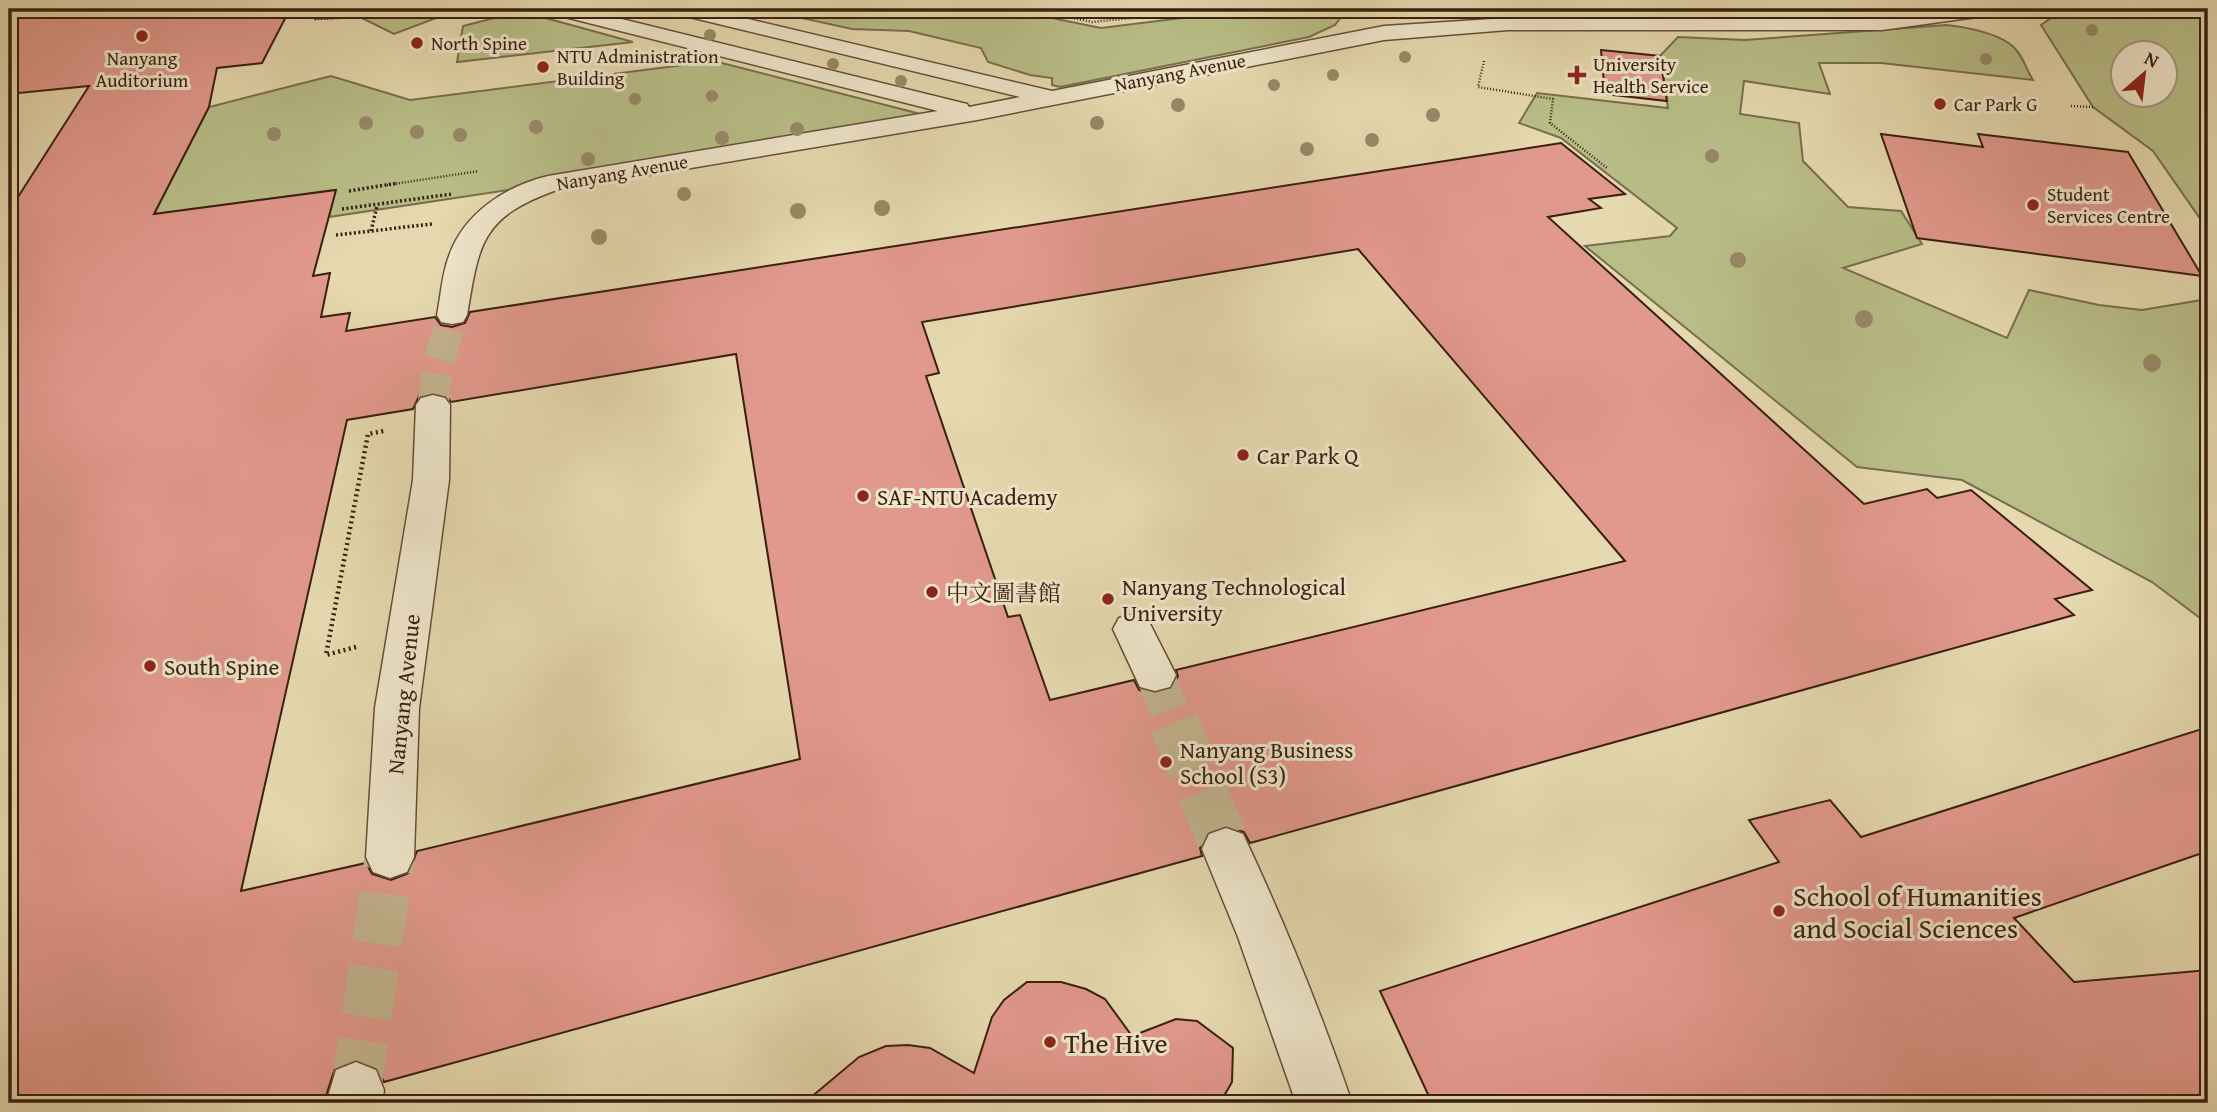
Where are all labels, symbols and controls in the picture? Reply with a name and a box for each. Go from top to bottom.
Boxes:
marker: Nanyang Auditorium [134,28,150,44]
place label: North Spine [431,29,527,57]
marker: North Spine [409,35,425,51]
north arrow [2108,38,2178,108]
place label: NTU Administration Building [557,42,719,92]
place label: Nanyang Auditorium [96,44,189,94]
text: N [2140,44,2164,74]
street label: Nanyang Avenue [1112,46,1248,98]
place label: University Health Service [1593,50,1709,100]
marker: NTU Administration Building [535,59,551,75]
marker: University Health Service [1567,65,1587,85]
place label: Car Park G [1954,90,2037,118]
marker: Car Park G [1932,96,1948,112]
street label: Nanyang Avenue [554,147,690,197]
place label: Student Services Centre [2047,180,2170,230]
marker: Student Services Centre [2025,197,2041,213]
place label: Car Park Q [1257,439,1359,472]
marker: Car Park Q [1235,447,1251,463]
place label: SAF-NTU Academy [877,480,1058,513]
marker: SAF-NTU Academy [855,488,871,504]
place label: Nanyang Technological University [1122,570,1346,629]
place label: 中文圖書館 [946,576,1061,609]
marker: 中文圖書館 [924,584,940,600]
marker: Nanyang Technological University [1100,591,1116,607]
street label: Nanyang Avenue [378,612,428,776]
place label: South Spine [164,650,279,683]
marker: South Spine [142,658,158,674]
place label: Nanyang Business School (S3) [1180,733,1353,792]
marker: Nanyang Business School (S3) [1158,754,1174,770]
place label: School of Humanities and Social Sciences [1793,875,2042,948]
marker: School of Humanities and Social Sciences [1771,903,1787,919]
place label: The Hive [1064,1022,1168,1063]
marker: The Hive [1042,1034,1058,1050]

